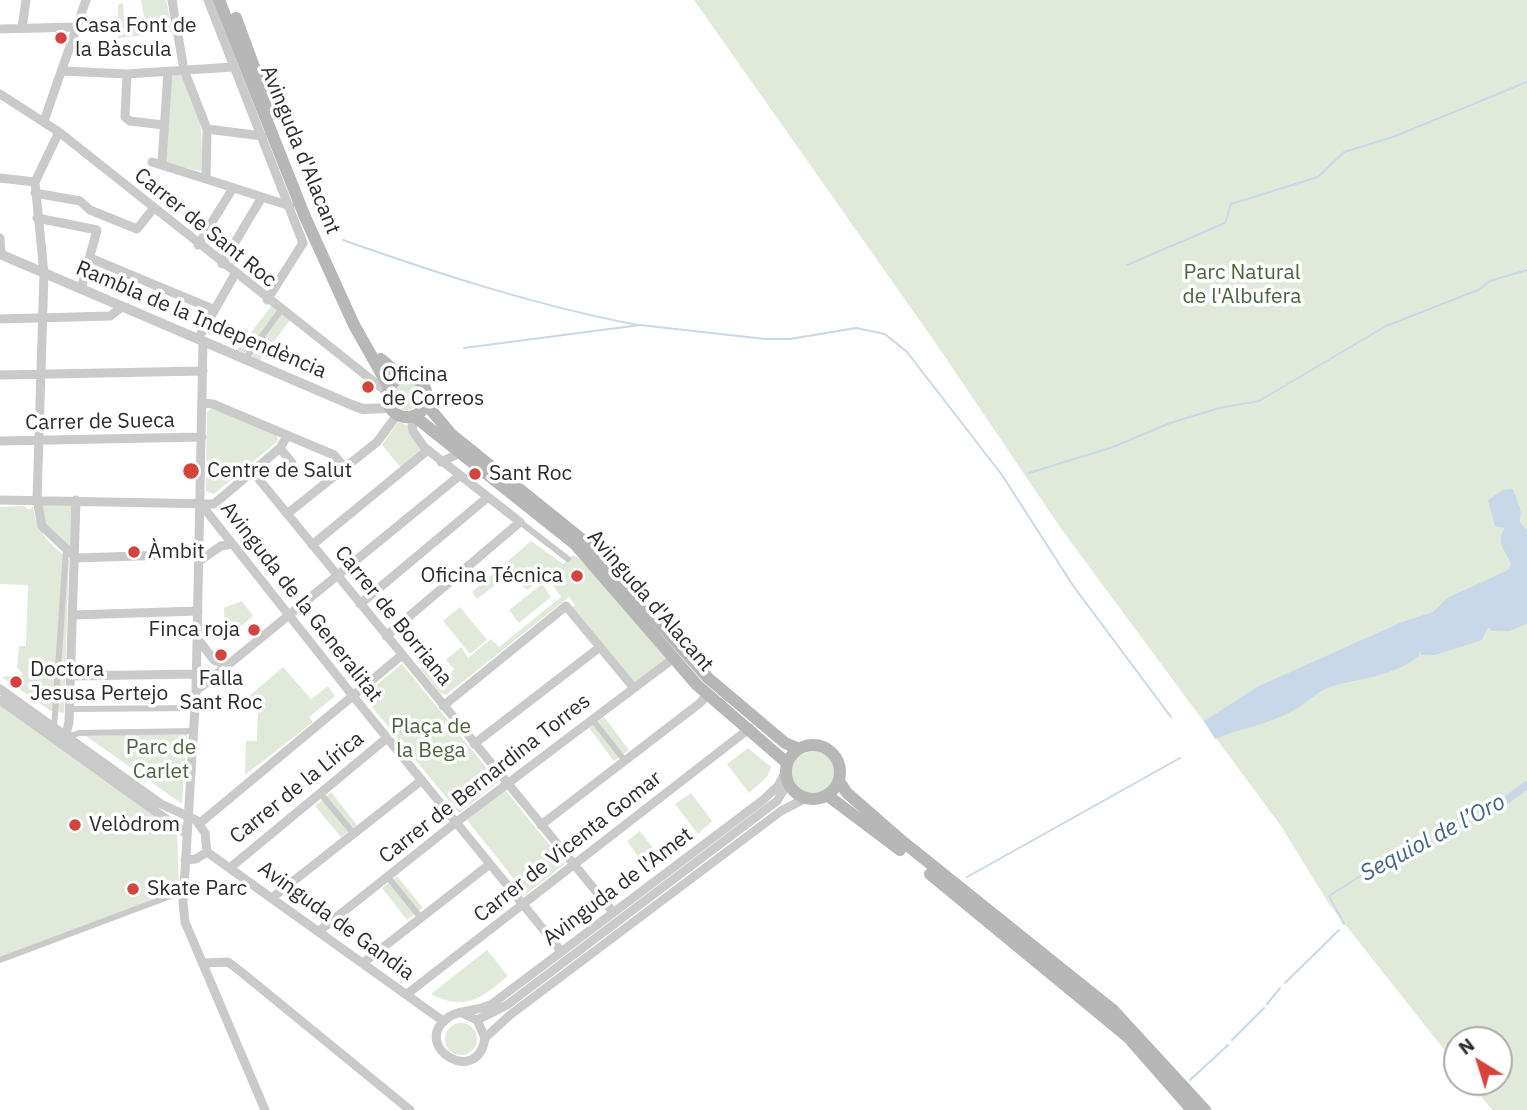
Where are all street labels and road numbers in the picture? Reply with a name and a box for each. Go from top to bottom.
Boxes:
street label: Avinguda d'Alacant [255,62,345,238]
street label: Carrer de Sant Roc [129,163,281,293]
street label: Rambla de la Independència [72,256,330,384]
street label: Carrer de Sueca [25,408,175,436]
street label: Avinguda de la Generalitat [215,497,387,707]
street label: Avinguda d'Alacant [582,525,718,677]
street label: Carrer de Borriana [329,541,457,691]
street label: Carrer de Bernardina Torres [374,689,596,869]
street label: Carrer de la Lírica [225,726,369,850]
street label: Carrer de Vicenta Gomar [469,766,667,928]
street label: Avinguda de l'Amet [538,822,698,952]
street label: Avinguda de Gandia [253,856,419,986]

